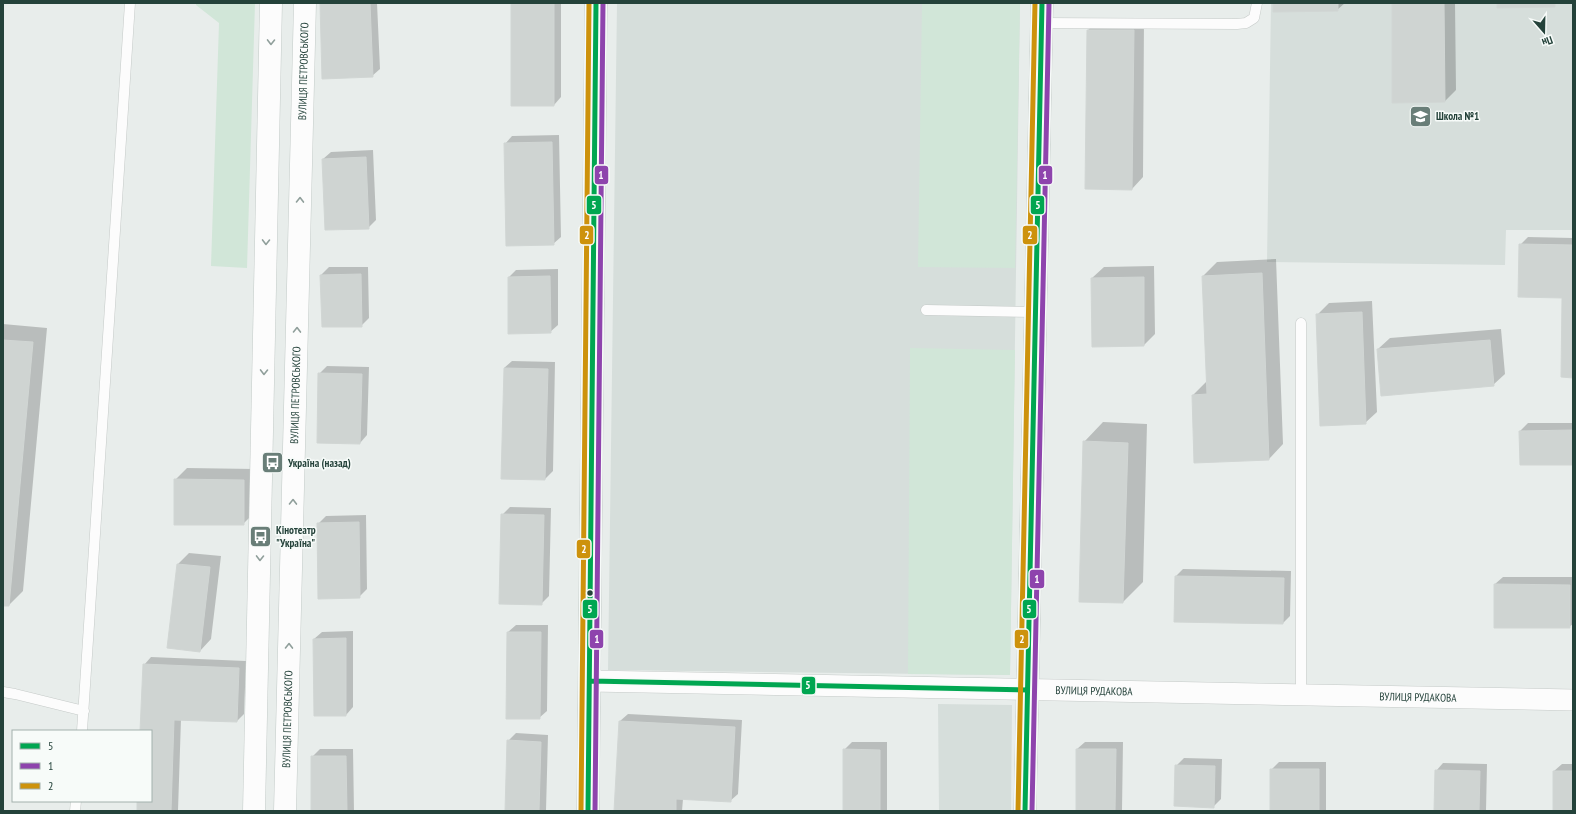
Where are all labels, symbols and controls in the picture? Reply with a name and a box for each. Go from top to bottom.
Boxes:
north arrow [1524,12,1564,52]
street label: ВУЛИЦЯ ПЕТРОВСЬКОГО [295,22,312,120]
text: Пн [1540,33,1555,50]
one-way arrow [266,39,275,45]
school or university icon: Школа №1 [1408,103,1434,129]
place label: Школа №1 [1436,109,1479,123]
line badge: 1 [594,165,609,185]
line badge: 1 [1038,165,1053,185]
text: 1 [598,168,604,182]
text: 1 [1042,168,1048,182]
line badge: 5 [586,195,602,215]
line badge: 5 [1030,195,1045,215]
one-way arrow [296,197,304,203]
text: 5 [591,198,597,212]
text: 5 [1035,198,1041,212]
line badge: 2 [579,225,594,245]
line badge: 2 [1022,225,1038,245]
text: 2 [584,228,590,242]
text: 2 [1027,228,1033,242]
one-way arrow [262,239,270,245]
one-way arrow [293,327,301,333]
street label: ВУЛИЦЯ ПЕТРОВСЬКОГО [287,346,303,444]
one-way arrow [259,369,268,375]
bus stop icon: Україна (назад) [260,450,286,476]
place label: Україна (назад) [287,456,351,470]
one-way arrow [288,499,297,505]
bus stop icon: Кінотеатр "Україна" [247,523,273,549]
place label: Кінотеатр "Україна" [276,523,316,550]
line badge: 2 [576,539,591,559]
text: 2 [581,542,587,556]
one-way arrow [255,555,264,561]
line badge: 1 [1029,569,1045,589]
text: 1 [1034,572,1040,586]
unlabelled marker [585,588,595,598]
line badge: 5 [582,599,598,619]
line badge: 5 [1022,599,1037,619]
text: 5 [587,602,593,616]
text: 5 [1026,602,1032,616]
line badge: 1 [589,629,604,649]
line badge: 2 [1014,629,1029,649]
text: 1 [594,632,600,646]
text: 2 [1019,632,1025,646]
one-way arrow [285,643,293,649]
street label: ВУЛИЦЯ ПЕТРОВСЬКОГО [279,670,295,768]
line badge: 5 [801,676,816,695]
text: 5 [805,678,811,692]
street label: ВУЛИЦЯ РУДАКОВА [1055,683,1133,699]
street label: ВУЛИЦЯ РУДАКОВА [1379,689,1457,705]
legend [12,730,152,802]
text: 5 [48,738,53,753]
text: 1 [48,758,53,773]
text: 2 [48,778,53,793]

